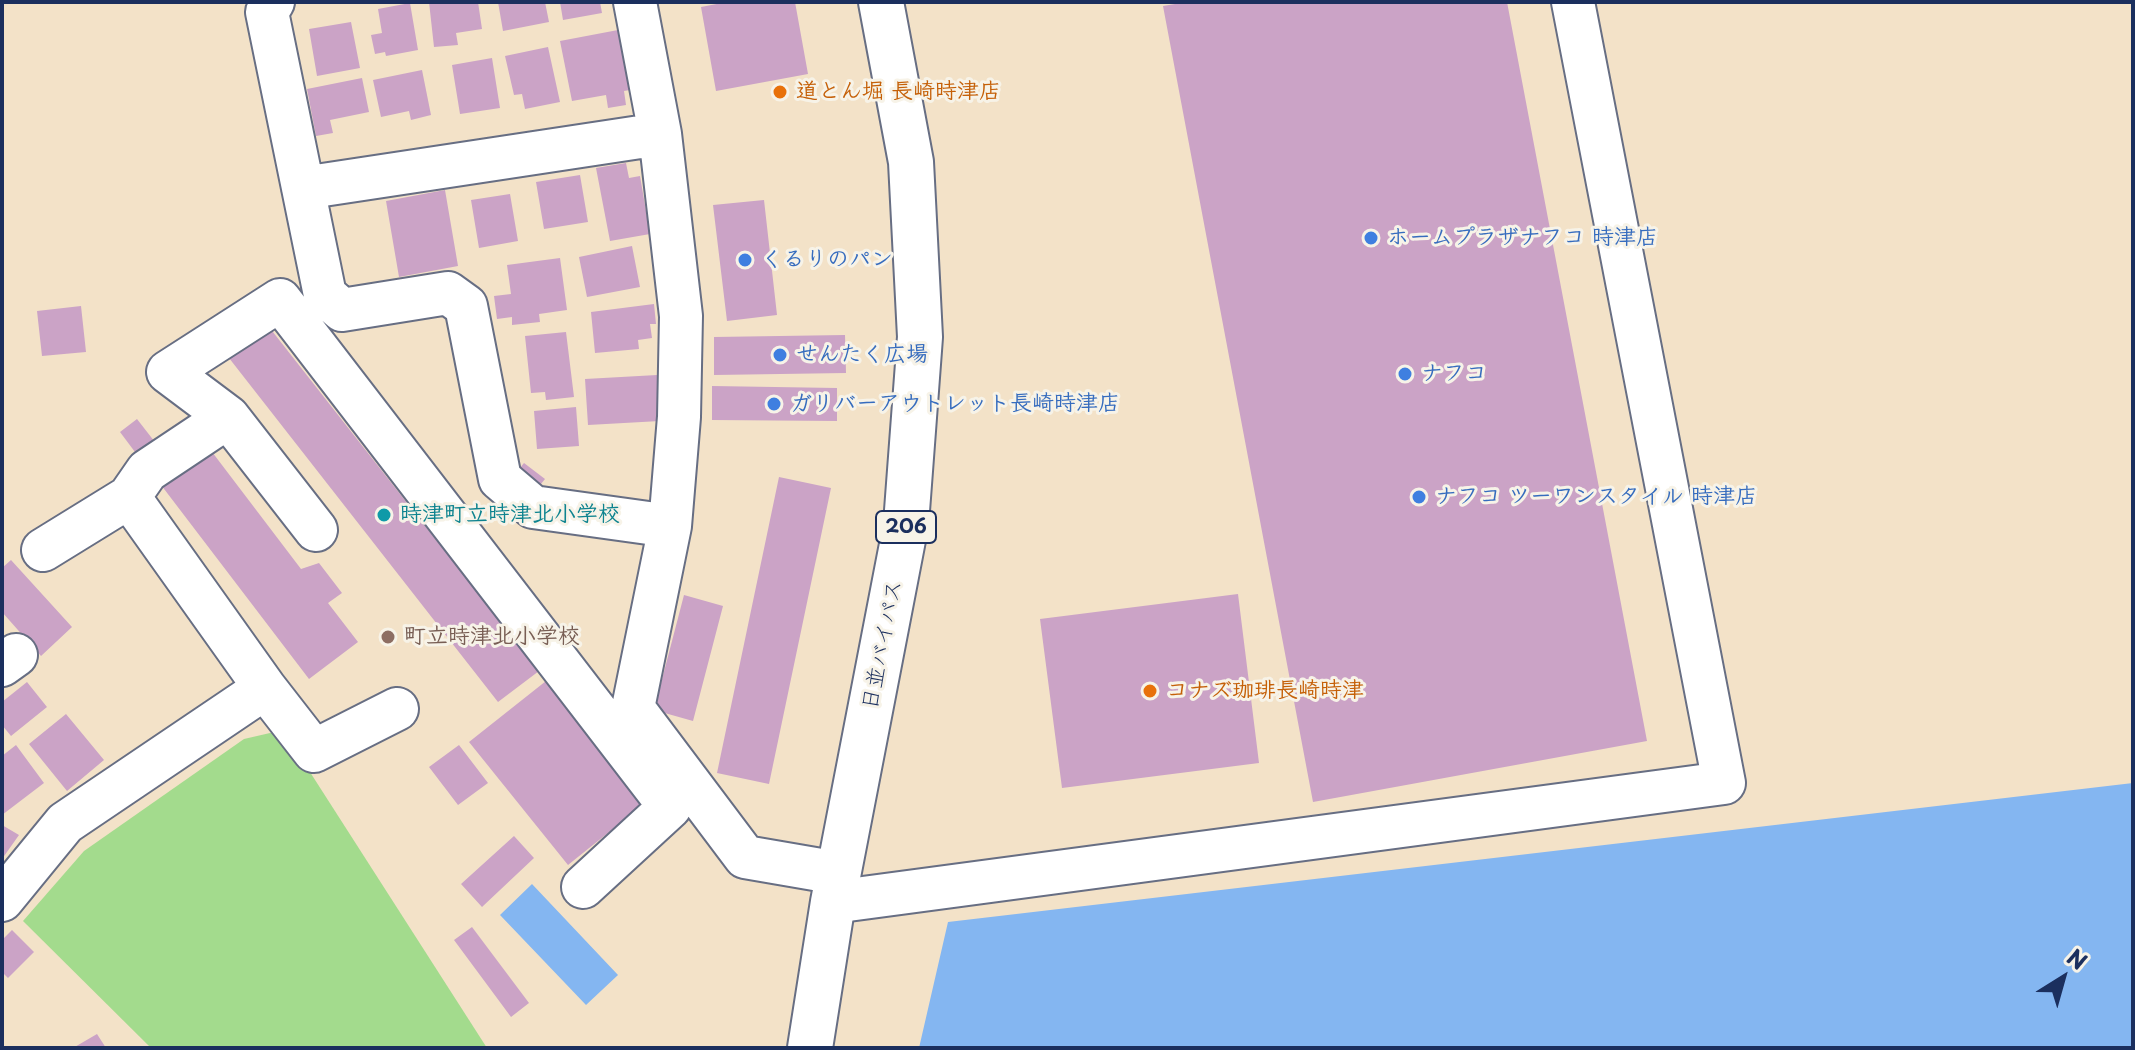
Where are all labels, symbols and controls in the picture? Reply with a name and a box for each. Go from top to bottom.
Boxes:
place label: 道とん堀 長崎時津店 [796,79,1001,105]
marker: 道とん堀 長崎時津店 [771,83,789,101]
place label: ホームプラザナフコ 時津店 [1387,225,1658,251]
marker: ホームプラザナフコ 時津店 [1362,229,1380,247]
place label: くるりのパン [761,247,893,273]
marker: くるりのパン [736,251,754,269]
place label: せんたく広場 [796,342,928,368]
marker: せんたく広場 [771,346,789,364]
place label: ナフコ [1421,361,1487,387]
marker: ナフコ [1396,365,1414,383]
place label: ガリバーアウトレット長崎時津店 [790,391,1120,417]
marker: ガリバーアウトレット長崎時津店 [765,395,783,413]
place label: ナフコ ツーワンスタイル 時津店 [1435,484,1757,510]
marker: ナフコ ツーワンスタイル 時津店 [1410,488,1428,506]
place label: 時津町立時津北小学校 [400,502,620,528]
marker: 時津町立時津北小学校 [375,506,393,524]
road number: 206 [876,511,936,543]
street label: 日並バイパス [857,578,909,712]
place label: 町立時津北小学校 [404,624,580,650]
marker: 町立時津北小学校 [379,628,397,646]
place label: コナズ珈琲長崎時津 [1166,678,1364,704]
marker: コナズ珈琲長崎時津 [1141,682,1159,700]
north arrow [2023,938,2103,1018]
text: N [2061,940,2095,977]

